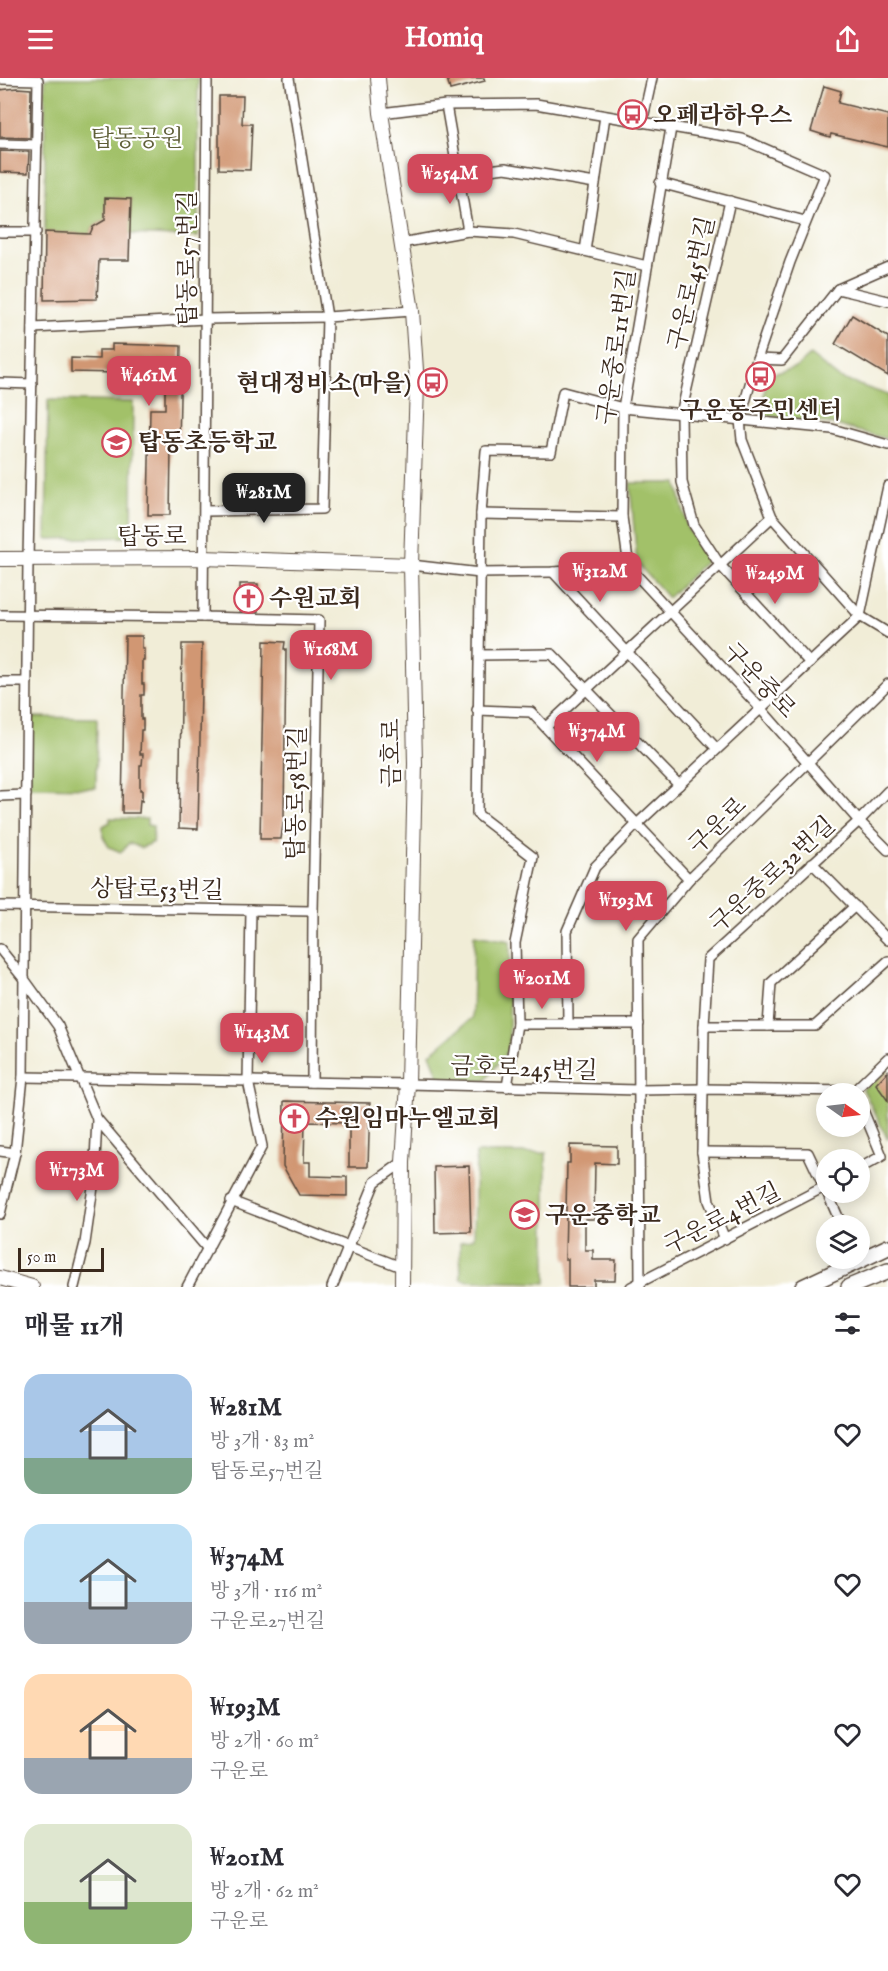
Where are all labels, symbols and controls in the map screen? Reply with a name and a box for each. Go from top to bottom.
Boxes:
text: Homiq [405,22,483,56]
icon: menu [24,23,57,56]
icon: share [831,23,864,56]
bus stop icon: 오페라하우스 [616,99,648,131]
place label: 오페라하우스 [653,101,792,132]
park label: 탑동공원 [91,124,183,155]
pin: ₩254M [408,154,492,205]
text: ₩254M [422,161,478,186]
street label: 탑동로57번길 [173,190,204,326]
street label: 구운로45번길 [662,213,723,353]
street label: 구운중로11번길 [591,267,644,427]
pin: ₩461M [107,356,191,407]
bus stop icon: 구운동주민센터 [745,361,777,393]
text: ₩461M [121,363,177,388]
bus stop icon: 현대정비소(마을) [416,367,448,399]
place label: 현대정비소(마을) [236,369,411,400]
place label: 구운동주민센터 [680,396,842,427]
school or university icon: 탑동초등학교 [101,426,133,458]
place label: 탑동초등학교 [138,428,277,459]
pin: ₩281M [222,473,306,524]
text: ₩281M [236,480,292,505]
street label: 탑동로 [117,522,187,553]
pin: ₩312M [558,552,642,603]
pin: ₩249M [733,554,817,605]
text: ₩312M [573,559,627,584]
text: ₩249M [746,561,804,586]
church icon: 수원교회 [232,582,264,614]
place label: 수원교회 [269,584,362,615]
pin: ₩168M [289,630,373,681]
text: ₩168M [304,637,358,662]
street label: 구운중로 [716,637,802,726]
pin: ₩374M [555,712,639,763]
street label: 금호로 [377,718,408,788]
text: ₩374M [568,719,626,744]
street label: 탑동로58번길 [281,726,314,860]
street label: 구운로 [682,791,754,861]
street label: 구운중로32번길 [703,810,843,940]
street label: 상탑로53번길 [90,874,224,907]
pin: ₩193M [584,881,668,932]
text: ₩193M [599,888,653,913]
pin: ₩201M [500,959,584,1010]
text: ₩201M [513,966,571,991]
pin: ₩143M [220,1013,304,1064]
text: ₩143M [234,1020,290,1045]
street label: 금호로245번길 [450,1051,598,1088]
north arrow [816,1083,870,1137]
map controls [816,1083,870,1269]
church icon: 수원임마누엘교회 [278,1102,310,1134]
place label: 수원임마누엘교회 [315,1104,500,1135]
button: locate [816,1149,870,1203]
pin: ₩173M [35,1151,119,1202]
text: ₩173M [50,1158,104,1183]
street label: 구운로4번길 [659,1177,787,1262]
school or university icon: 구운중학교 [508,1199,540,1231]
place label: 구운중학교 [545,1201,661,1232]
button: layers [816,1215,870,1269]
scale bar [18,1245,104,1272]
text: 50 m [27,1248,56,1268]
icon: filters [831,1307,864,1340]
text: 매물 11개 [24,1310,124,1343]
text: ₩281M [210,1391,282,1424]
icon: home [72,1398,144,1470]
icon: heart [831,1418,864,1451]
text: 방 3개 · 83 m² [210,1429,314,1454]
text: 탑동로57번길 [210,1459,323,1484]
text: ₩374M [210,1541,284,1574]
icon: home [72,1548,144,1620]
icon: heart [831,1568,864,1601]
text: 방 3개 · 116 m² [210,1579,322,1604]
text: 구운로27번길 [210,1609,325,1634]
text: ₩193M [210,1691,281,1724]
icon: home [72,1698,144,1770]
icon: heart [831,1718,864,1751]
text: 방 2개 · 60 m² [210,1729,319,1754]
text: 구운로 [210,1759,268,1784]
text: ₩201M [210,1841,284,1874]
icon: home [72,1848,144,1920]
icon: heart [831,1868,864,1901]
text: 방 2개 · 62 m² [210,1879,319,1904]
text: 구운로 [210,1909,268,1934]

